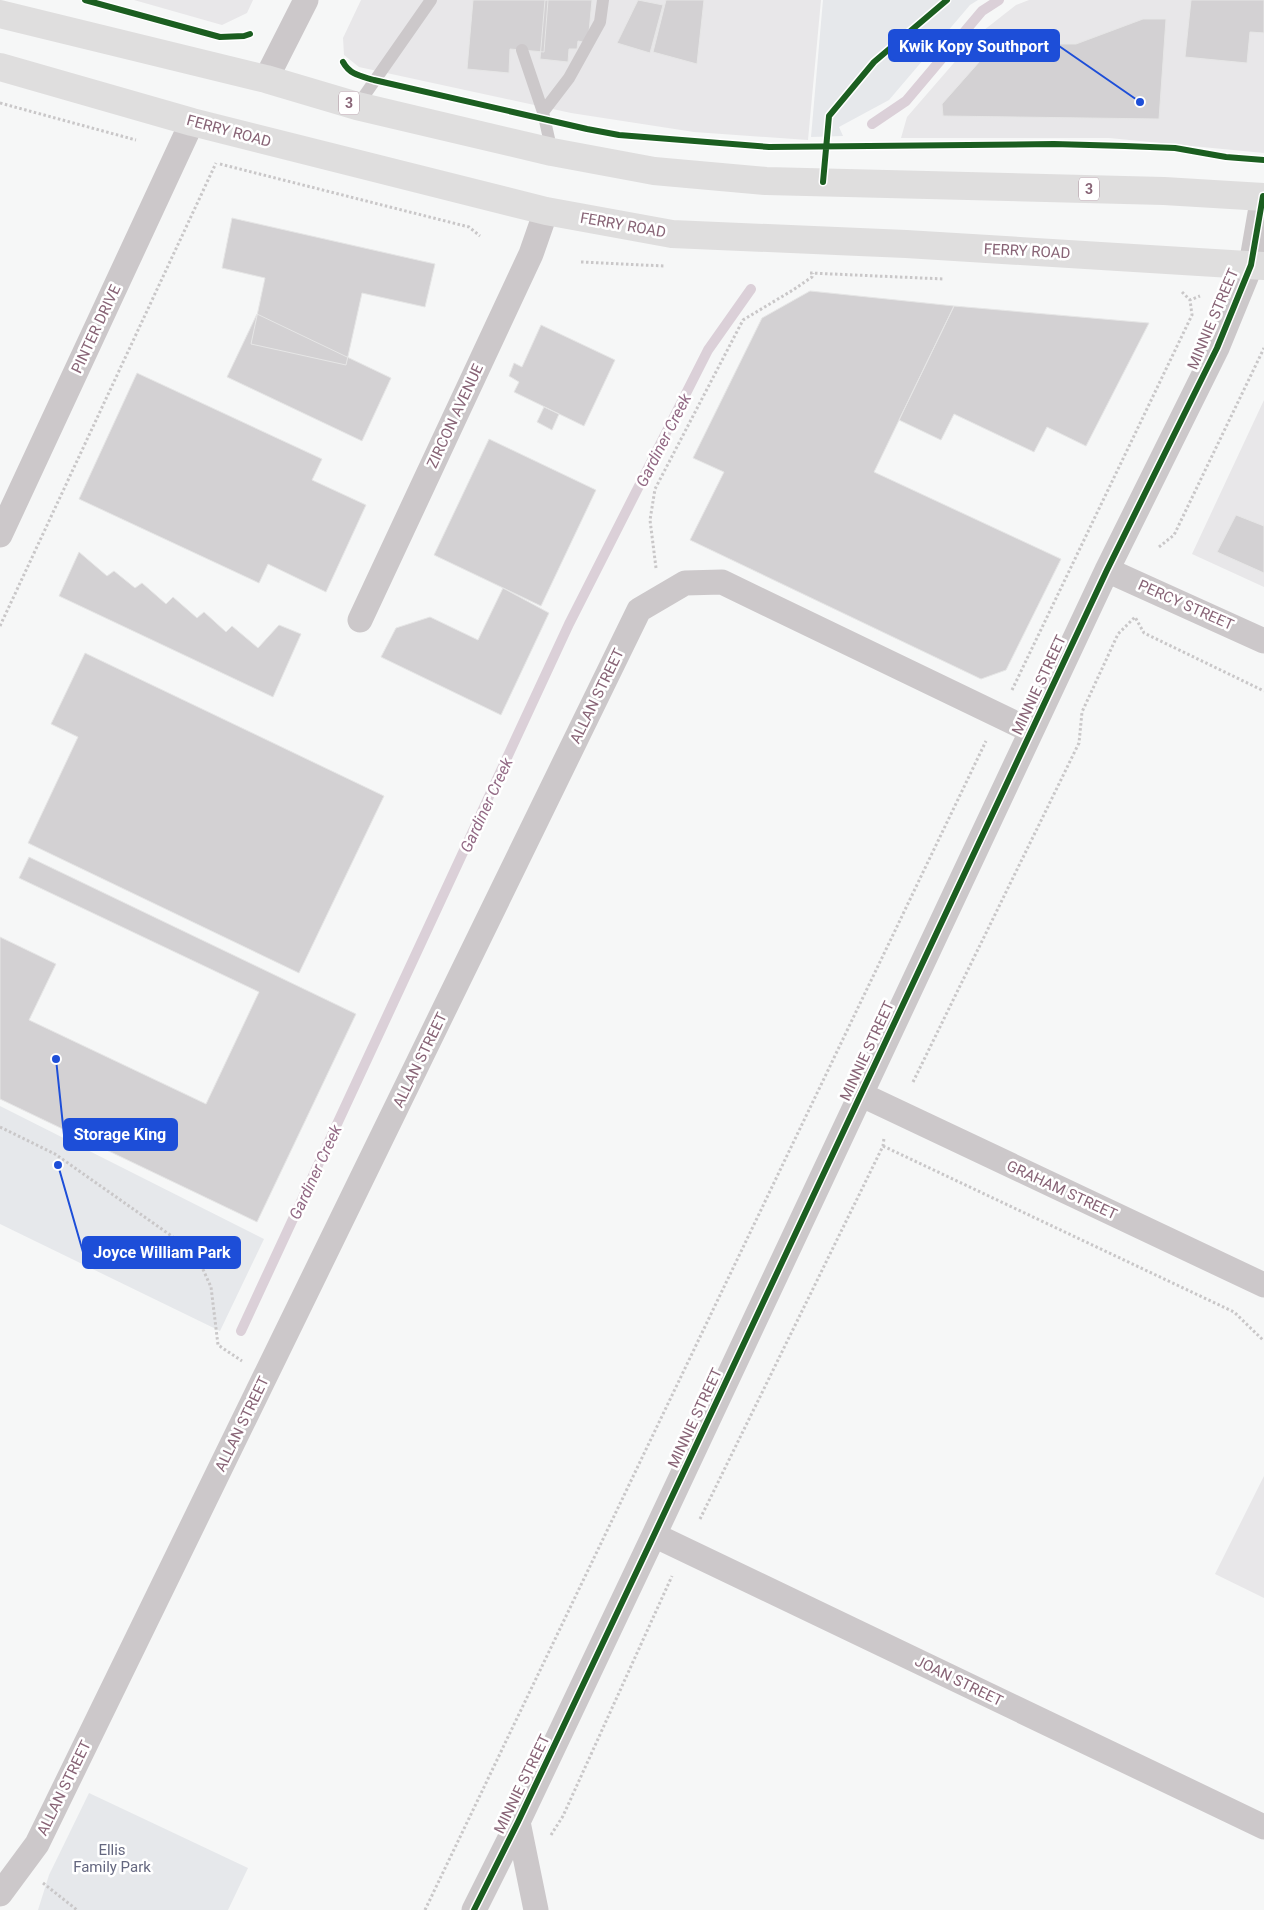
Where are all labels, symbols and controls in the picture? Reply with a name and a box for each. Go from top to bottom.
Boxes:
callout: Kwik Kopy Southport [889,30,1059,61]
text: Kwik Kopy Southport [899,37,1050,56]
road number: 3 [339,92,359,115]
street label: FERRY ROAD [185,111,273,151]
road number: 3 [1079,178,1099,200]
street label: FERRY ROAD [579,209,667,241]
street label: FERRY ROAD [983,240,1071,262]
street label: MINNIE STREET [1184,266,1242,372]
street label: PINTER DRIVE [68,281,125,376]
street label: ZIRCON AVENUE [423,361,487,471]
water label: Gardiner Creek [632,389,696,490]
street label: PERCY STREET [1135,576,1237,634]
street label: MINNIE STREET [1008,632,1070,738]
street label: ALLAN STREET [566,645,628,746]
water label: Gardiner Creek [456,754,517,856]
street label: MINNIE STREET [836,998,898,1104]
street label: ALLAN STREET [389,1009,451,1110]
callout: Storage King [64,1119,177,1150]
water label: Gardiner Creek [285,1121,346,1223]
text: Storage King [74,1125,166,1144]
street label: GRAHAM STREET [1004,1156,1120,1224]
callout: Joyce William Park [83,1237,240,1268]
text: Joyce William Park [93,1243,231,1262]
street label: MINNIE STREET [664,1365,726,1471]
street label: ALLAN STREET [211,1373,273,1474]
street label: JOAN STREET [912,1652,1006,1710]
street label: MINNIE STREET [490,1731,554,1837]
street label: ALLAN STREET [33,1737,95,1838]
park label: Ellis Family Park [73,1841,151,1876]

